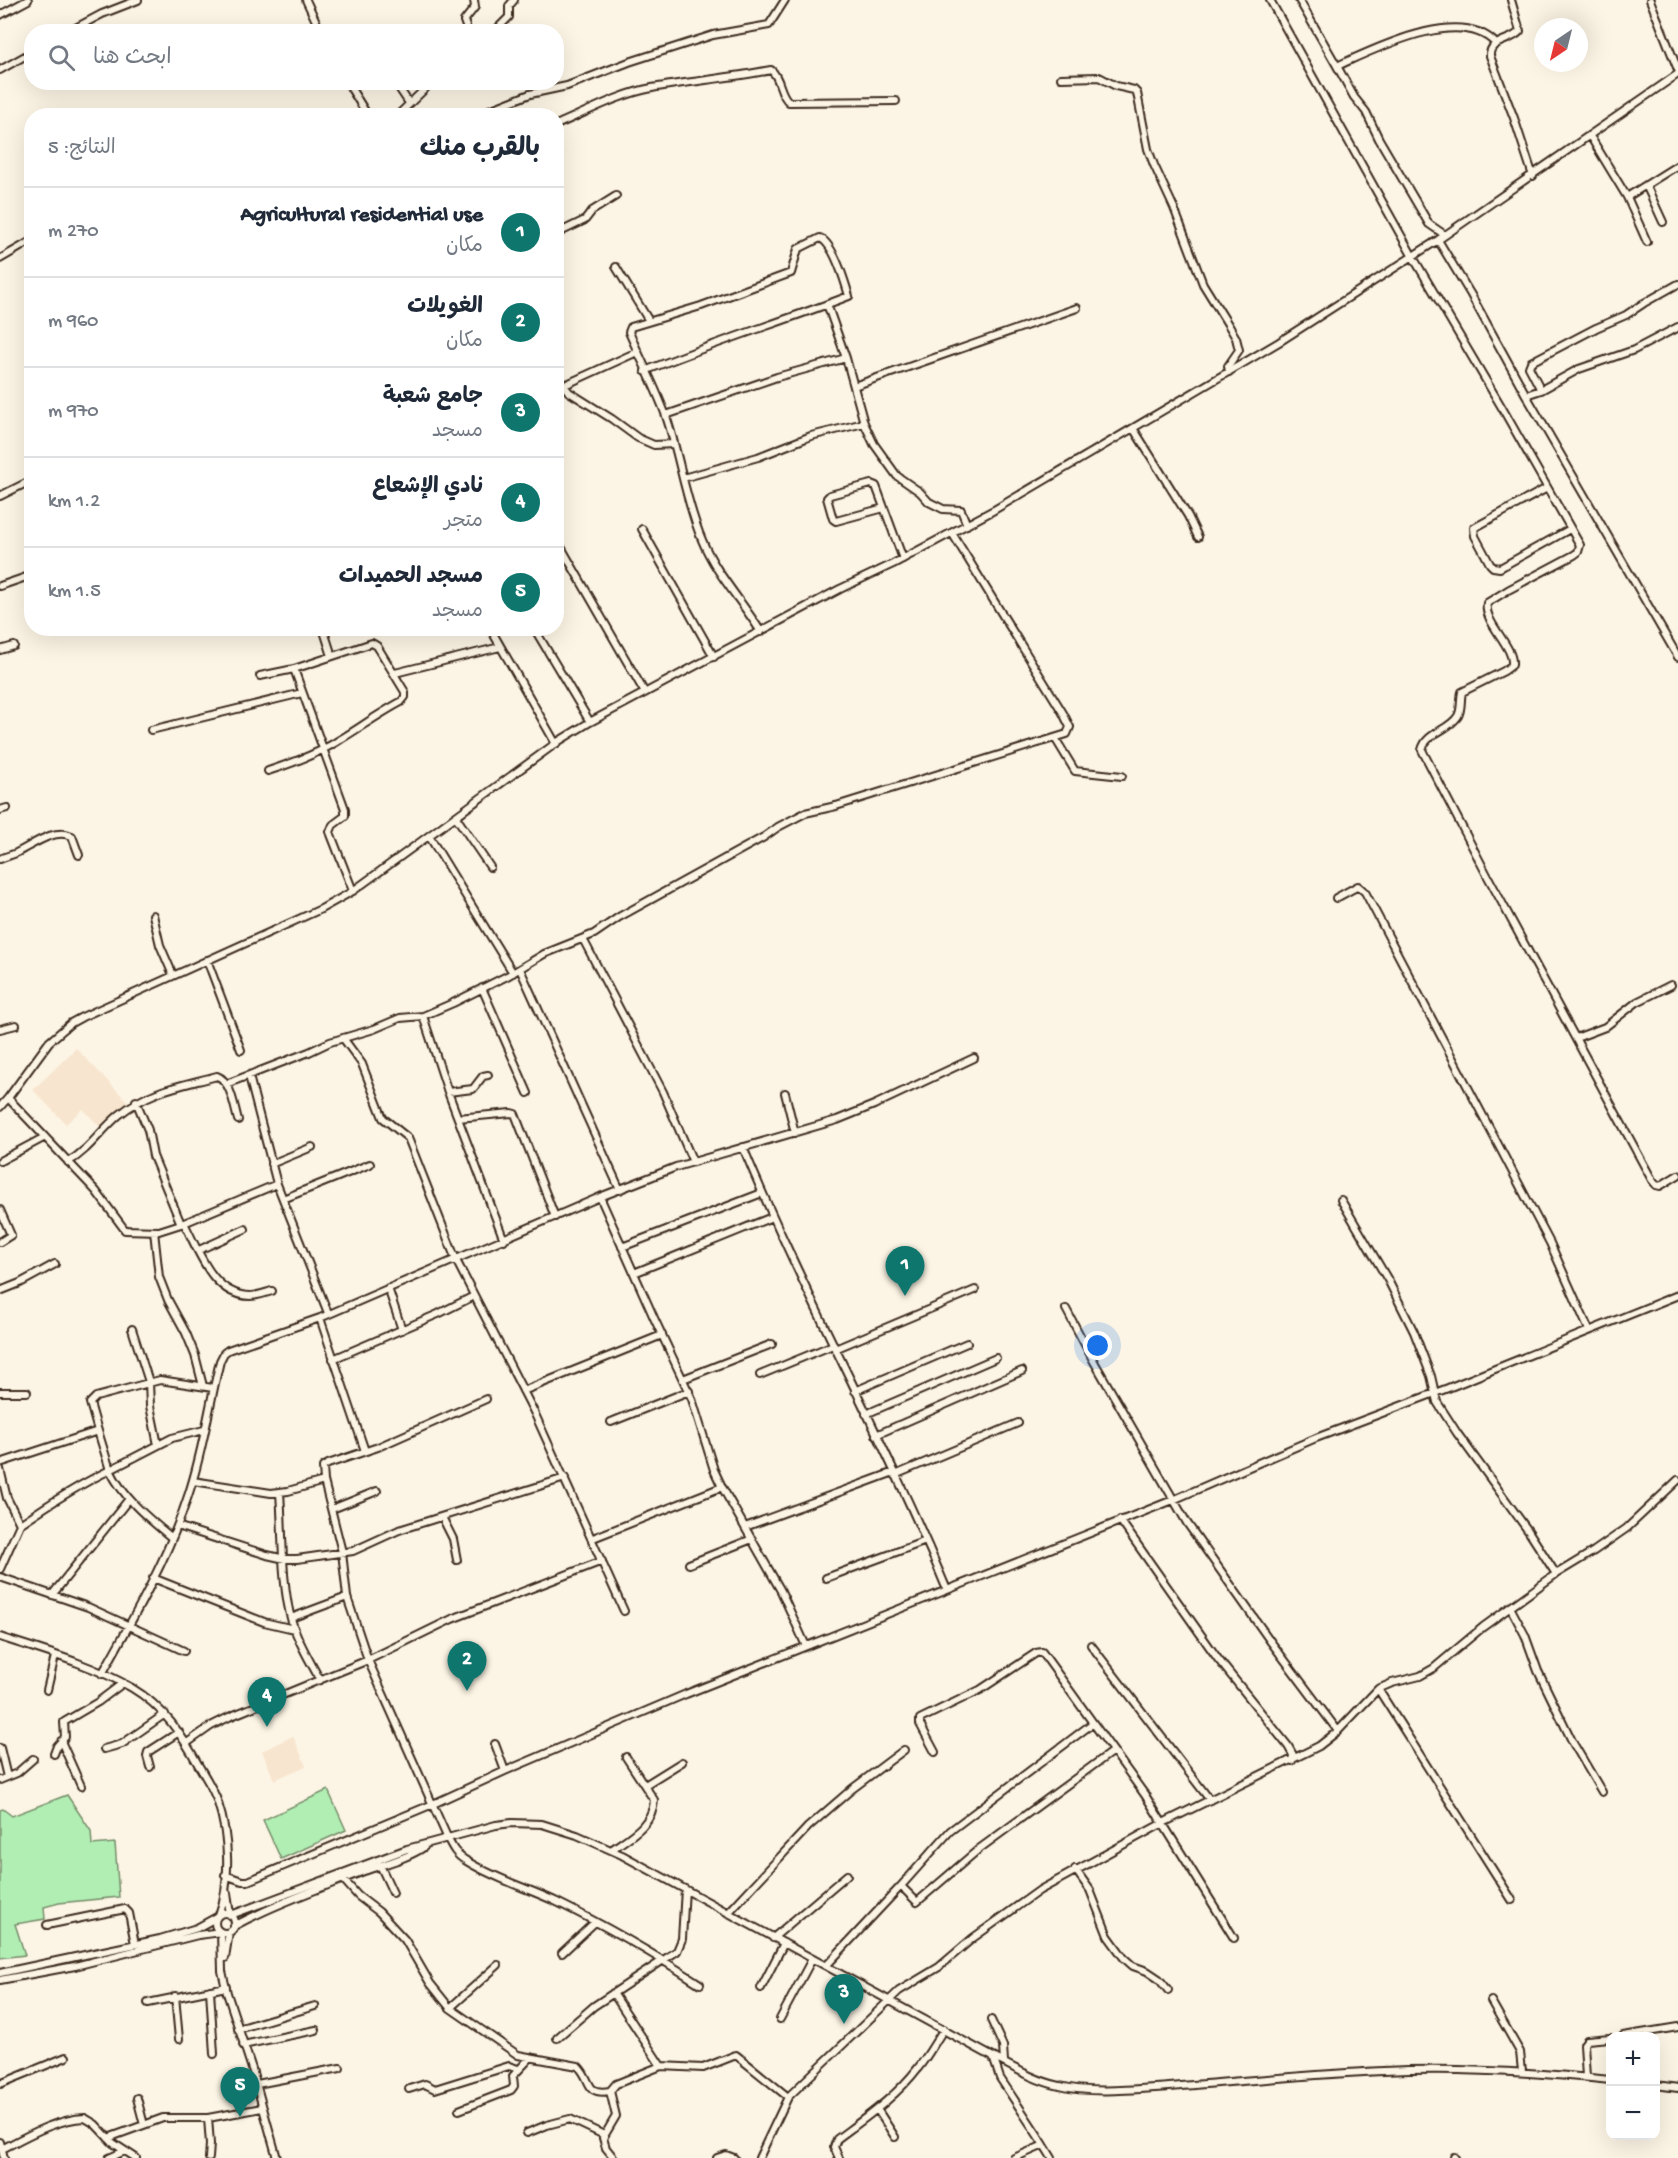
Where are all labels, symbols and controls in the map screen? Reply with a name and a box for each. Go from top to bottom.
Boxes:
north arrow [1534,18,1588,72]
search box [24,24,564,90]
icon: search [45,41,78,74]
text: ابحث هنا [93,46,172,72]
text: بالقرب منك [420,135,540,166]
text: النتائج: 5 [48,138,116,161]
text: Agricultural residential use [240,203,483,229]
text: 270 m [48,221,99,244]
text: 1 [516,221,525,244]
text: مكان [446,236,483,259]
text: الغويلات [407,295,483,321]
text: 960 m [48,311,98,334]
text: 2 [516,311,525,334]
text: مكان [446,331,483,354]
text: جامع شعبة [383,385,483,411]
text: 970 m [48,401,99,424]
text: 3 [515,401,526,424]
text: مسجد [432,421,483,444]
text: نادي الإشعاع [373,475,483,501]
text: 1.2 km [48,491,100,514]
text: 4 [516,491,525,514]
text: متجر [444,511,483,534]
text: مسجد الحميدات [339,565,483,591]
text: 1.5 km [48,581,101,604]
text: 5 [515,581,526,604]
text: مسجد [432,601,483,624]
pin: 1 [886,1246,924,1296]
your location [1083,1331,1112,1360]
pin: 2 [448,1642,486,1691]
pin: 4 [248,1678,286,1727]
pin: 3 [824,1974,864,2024]
map controls [1606,2032,1660,2140]
button: + [1606,2032,1660,2086]
pin: 5 [220,2068,260,2117]
button: − [1606,2086,1660,2140]

